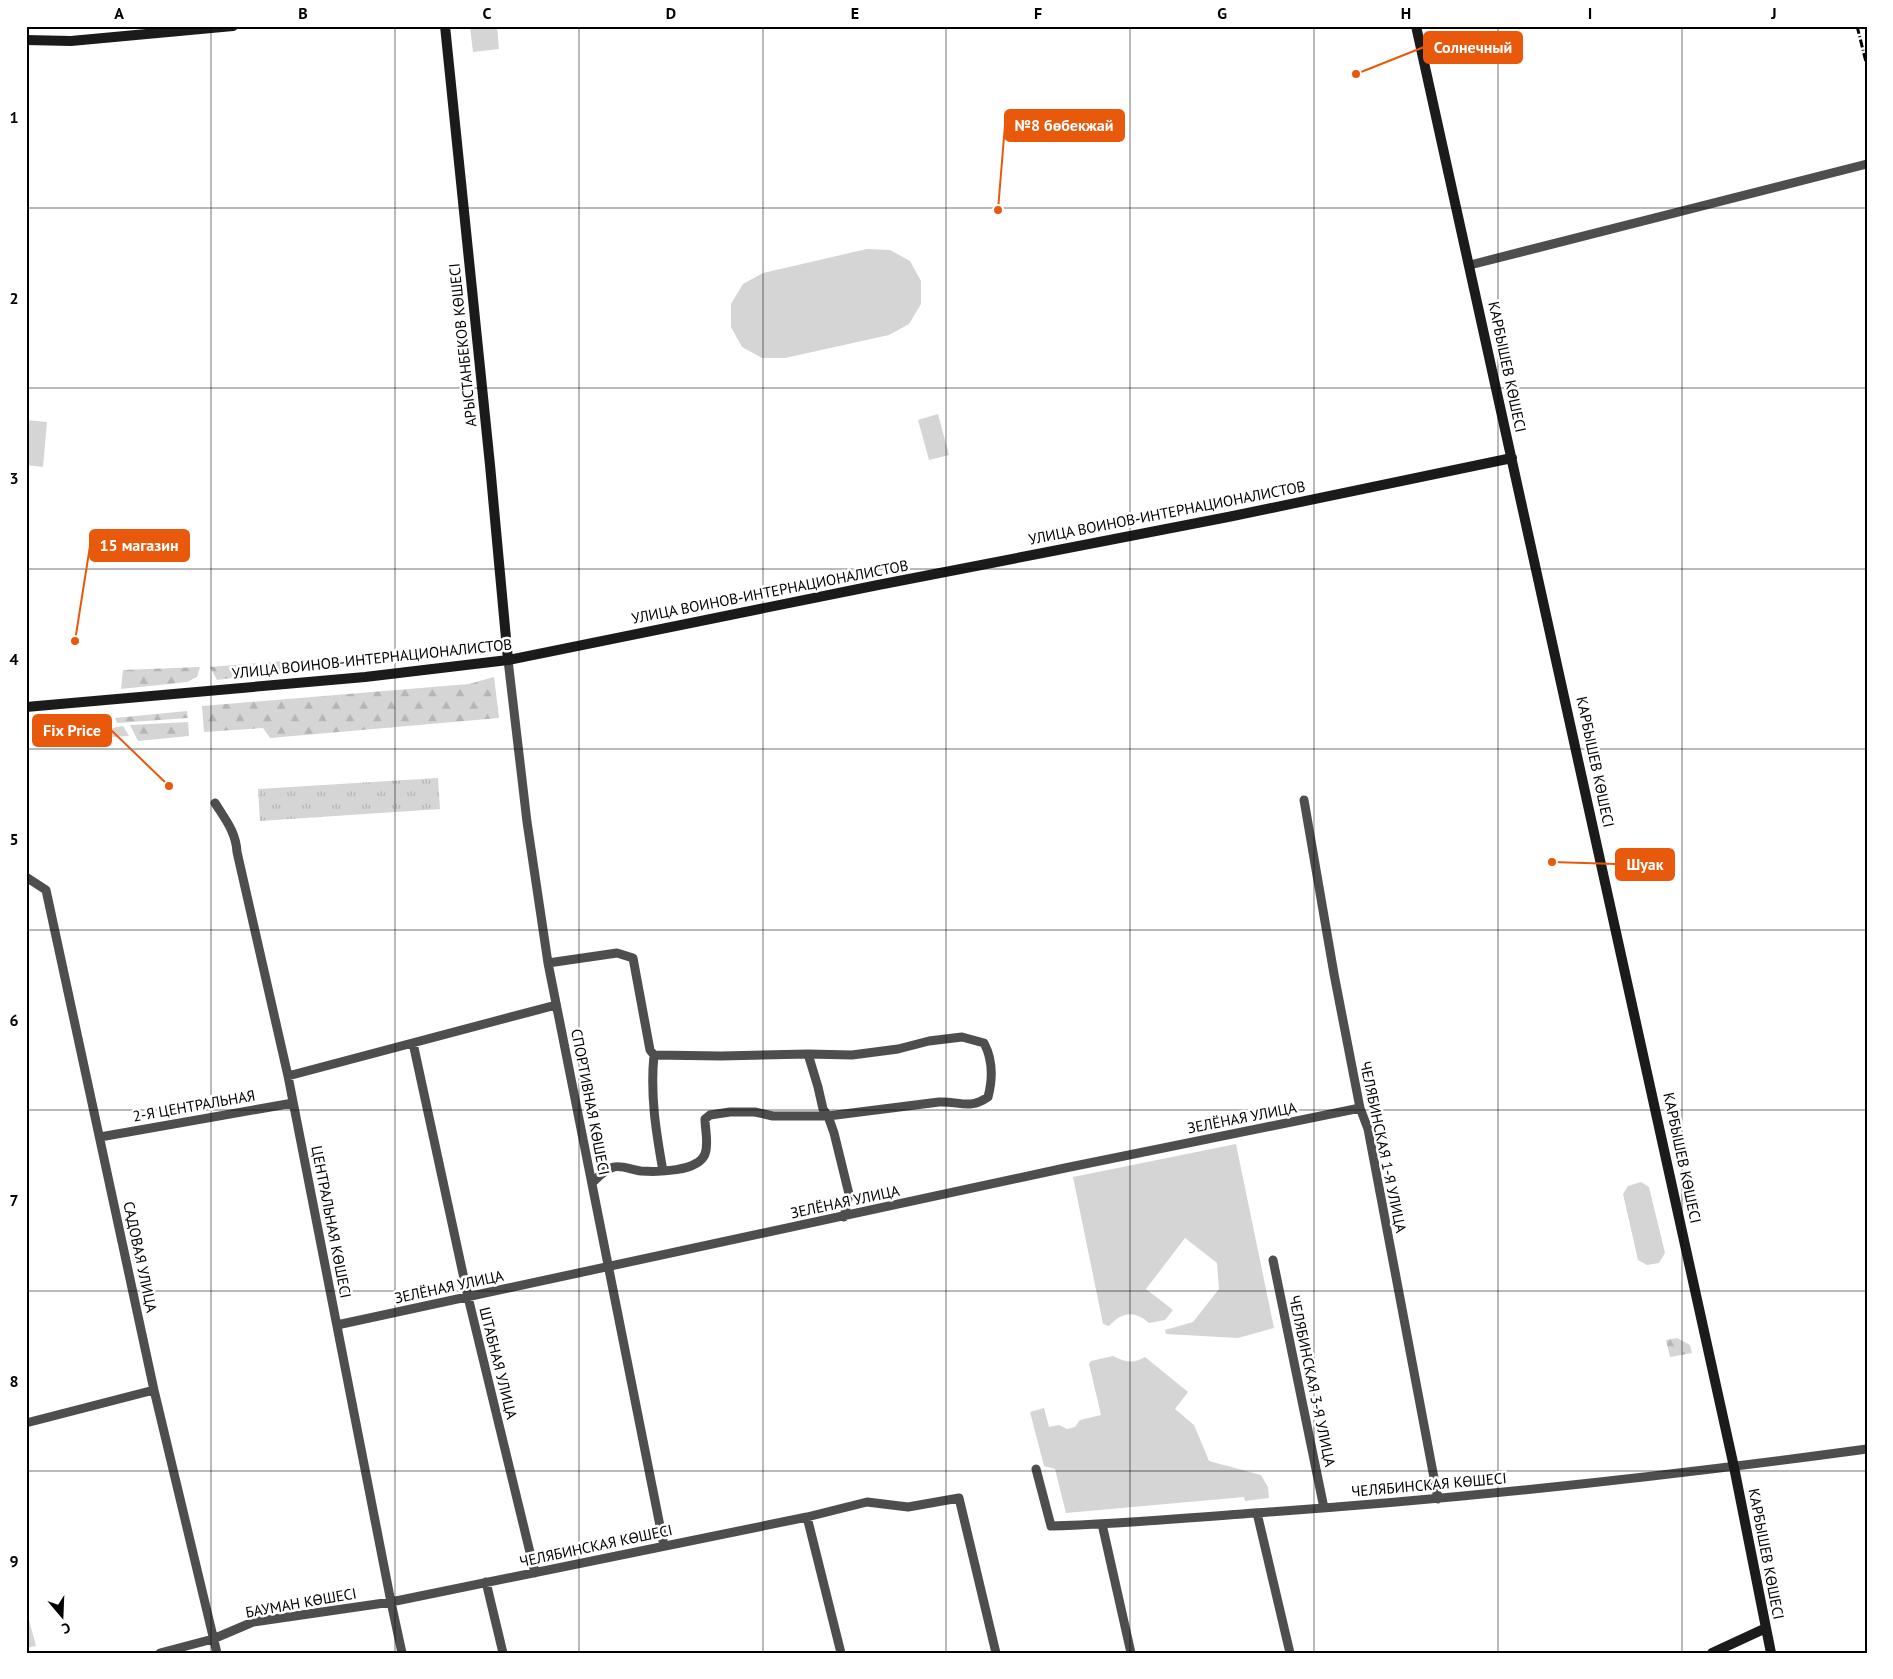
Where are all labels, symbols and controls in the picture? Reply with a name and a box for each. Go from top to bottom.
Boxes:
text: A [114,3,124,23]
text: B [298,3,308,23]
text: C [483,3,492,23]
text: D [666,3,676,23]
text: E [851,3,859,23]
text: F [1034,3,1042,23]
text: G [1217,3,1227,23]
text: H [1401,3,1411,23]
text: I [1588,3,1592,23]
text: J [1770,3,1777,23]
callout: Солнечный [1424,32,1522,63]
text: Солнечный [1434,37,1512,57]
text: 1 [9,107,19,127]
callout: №8 бөбекжай [1005,110,1124,141]
text: №8 бөбекжай [1014,115,1114,135]
street label: АРЫСТАНБЕКОВ КӨШЕСІ [444,262,481,428]
text: 2 [9,288,19,308]
street label: КАРБЫШЕВ КӨШЕСІ [1484,300,1531,434]
text: 3 [9,468,19,488]
street label: УЛИЦА ВОИНОВ-ИНТЕРНАЦИОНАЛИСТОВ [1027,476,1307,549]
callout: 15 магазин [90,530,189,561]
text: 15 магазин [100,535,178,555]
street label: УЛИЦА ВОИНОВ-ИНТЕРНАЦИОНАЛИСТОВ [630,555,910,628]
street label: УЛИЦА ВОИНОВ-ИНТЕРНАЦИОНАЛИСТОВ [231,634,513,683]
text: 4 [9,649,19,669]
street label: КАРБЫШЕВ КӨШЕСІ [1572,695,1619,829]
callout: Fix Price [33,715,111,746]
text: Fix Price [43,720,101,740]
text: 5 [9,829,19,849]
callout: Шуак [1616,849,1674,880]
text: Шуак [1626,854,1664,874]
text: 6 [9,1010,19,1030]
street label: СПОРТИВНАЯ КӨШЕСІ [567,1027,614,1177]
street label: ЧЕЛЯБИНСКАЯ 1-Я УЛИЦА [1356,1059,1411,1235]
street label: 2-Я ЦЕНТРАЛЬНАЯ [131,1085,257,1126]
street label: КАРБЫШЕВ КӨШЕСІ [1659,1091,1706,1225]
street label: ЗЕЛЁНАЯ УЛИЦА [1186,1098,1298,1137]
street label: ЦЕНТРАЛЬНАЯ КӨШЕСІ [307,1144,356,1300]
street label: ЗЕЛЁНАЯ УЛИЦА [789,1181,901,1222]
text: 7 [9,1190,19,1210]
street label: САДОВАЯ УЛИЦА [119,1200,162,1314]
street label: ЗЕЛЁНАЯ УЛИЦА [393,1266,505,1307]
street label: ЧЕЛЯБИНСКАЯ 3-Я УЛИЦА [1285,1293,1340,1469]
street label: ШТАБНАЯ УЛИЦА [475,1305,522,1421]
text: 8 [9,1371,19,1391]
street label: ЧЕЛЯБИНСКАЯ КӨШЕСІ [1351,1468,1507,1501]
street label: КАРБЫШЕВ КӨШЕСІ [1744,1487,1789,1621]
street label: ЧЕЛЯБИНСКАЯ КӨШЕСІ [518,1520,674,1571]
text: 9 [9,1551,19,1571]
street label: БАУМАН КӨШЕСІ [244,1583,358,1622]
north arrow [38,1592,88,1642]
text: С [59,1619,73,1638]

